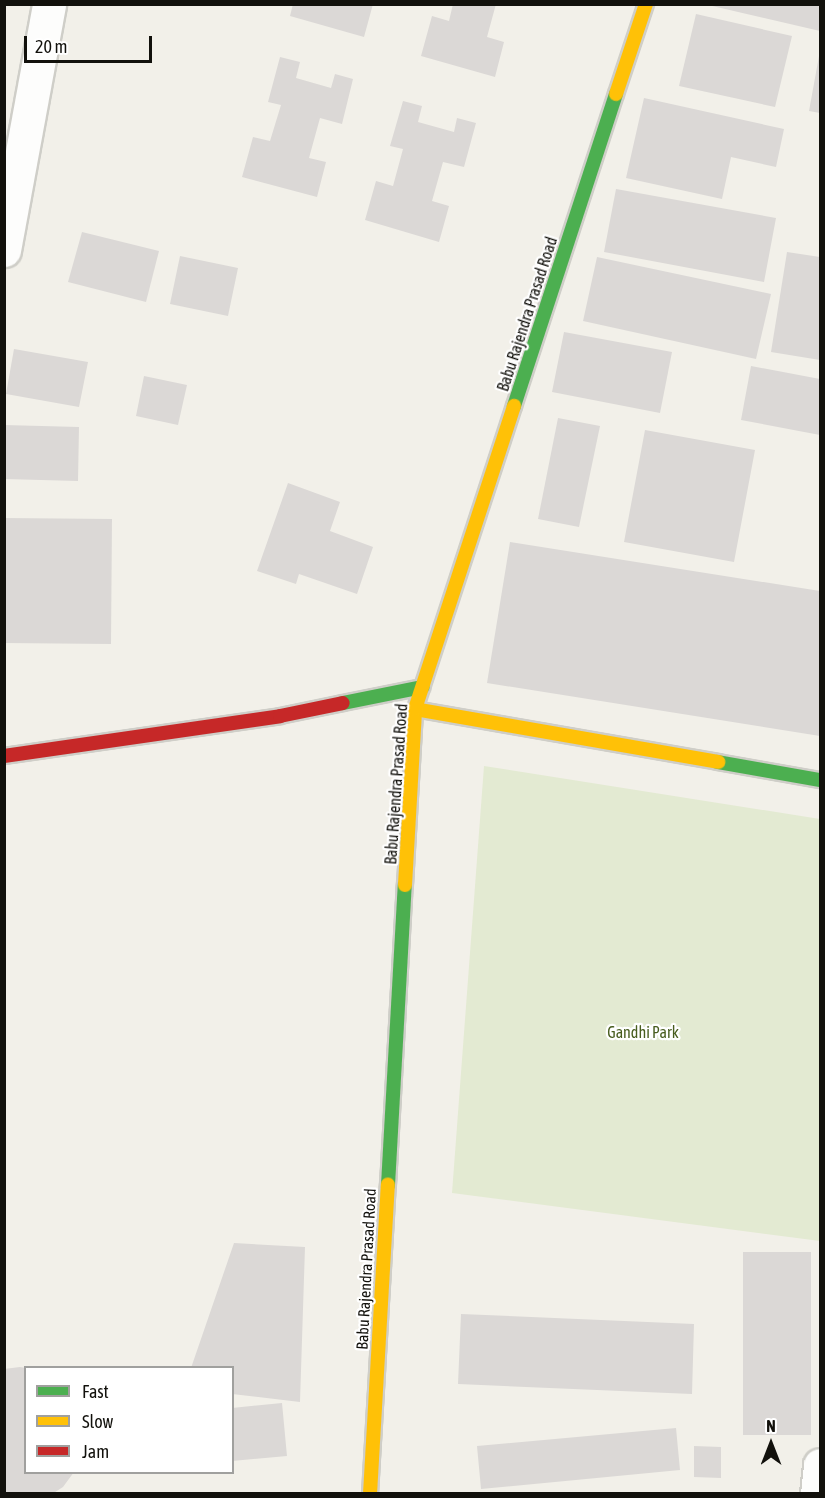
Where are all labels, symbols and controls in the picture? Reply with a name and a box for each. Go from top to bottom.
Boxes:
scale bar [27,24,154,62]
text: 20 m [35,36,67,57]
street label: Babu Rajendra Prasad Road [493,234,561,394]
street label: Babu Rajendra Prasad Road [381,703,411,865]
park label: Gandhi Park [607,1022,679,1042]
street label: Babu Rajendra Prasad Road [352,1188,380,1350]
legend [24,1366,234,1474]
text: Fast [82,1381,109,1402]
text: Slow [82,1411,113,1432]
north arrow [741,1414,801,1474]
text: N [766,1417,776,1435]
text: Jam [82,1441,109,1462]

